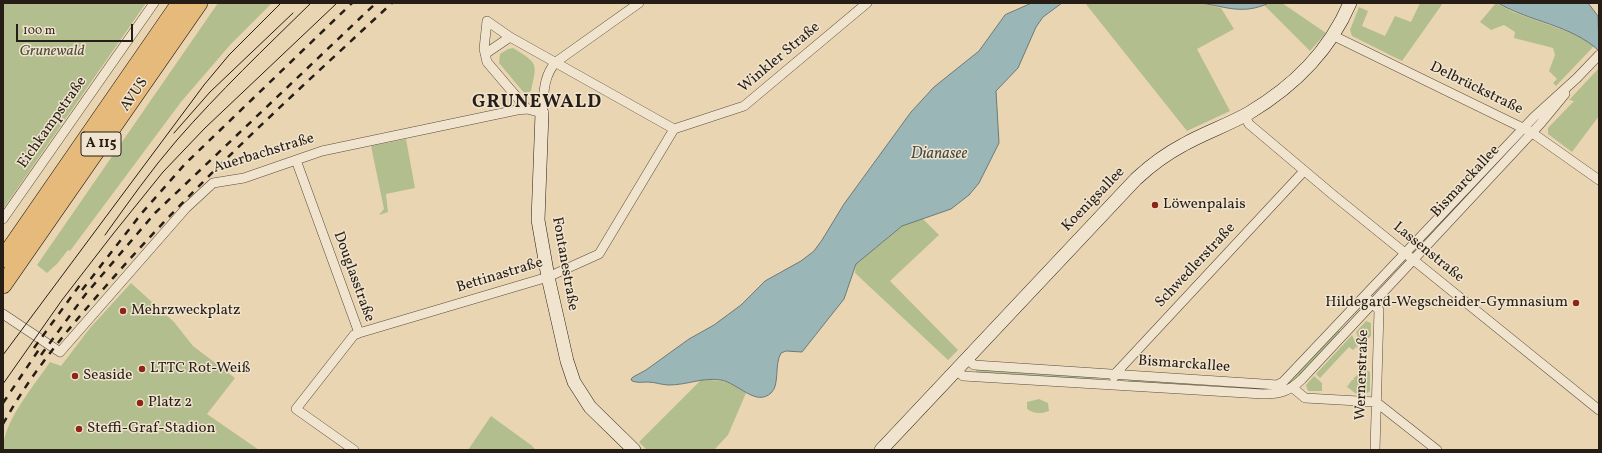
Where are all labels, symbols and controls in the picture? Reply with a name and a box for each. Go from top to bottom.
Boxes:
scale bar [18,16,135,42]
street label: Winkler Straße [736,19,824,97]
text: 100 m [23,23,55,39]
park label: Grunewald [19,43,85,61]
street label: Delbrückstraße [1426,59,1526,119]
street label: Eichkampstraße [15,74,91,172]
street label: AVUS [117,75,153,115]
district label: GRUNEWALD [472,93,602,115]
street label: Auerbachstraße [211,130,317,178]
road number: A 115 [81,132,121,156]
street label: Bismarckallee [1428,142,1504,222]
water label: Dianasee [911,145,967,165]
street label: Koenigsallee [1059,164,1129,236]
place label: Löwenpalais [1163,196,1246,214]
marker: Löwenpalais [1150,200,1160,210]
street label: Fontanestraße [547,216,581,312]
street label: Lassenstraße [1389,219,1467,287]
street label: Schwedlerstraße [1152,220,1240,312]
street label: Douglasstraße [328,229,378,325]
street label: Bettinastraße [455,254,545,298]
place label: Hildegard-Wegscheider-Gymnasium [1325,294,1568,312]
marker: Hildegard-Wegscheider-Gymnasium [1571,298,1581,308]
place label: Mehrzweckplatz [131,302,241,320]
marker: Mehrzweckplatz [118,306,128,316]
street label: Wernerstraße [1352,329,1374,421]
street label: Bismarckallee [1137,353,1231,377]
place label: LTTC Rot-Weiß [150,360,251,378]
marker: LTTC Rot-Weiß [137,364,147,374]
place label: Seaside [83,367,132,385]
marker: Seaside [70,371,80,381]
place label: Platz 2 [148,394,192,412]
marker: Platz 2 [135,398,145,408]
place label: Steffi-Graf-Stadion [87,420,215,438]
marker: Steffi-Graf-Stadion [74,424,84,434]

